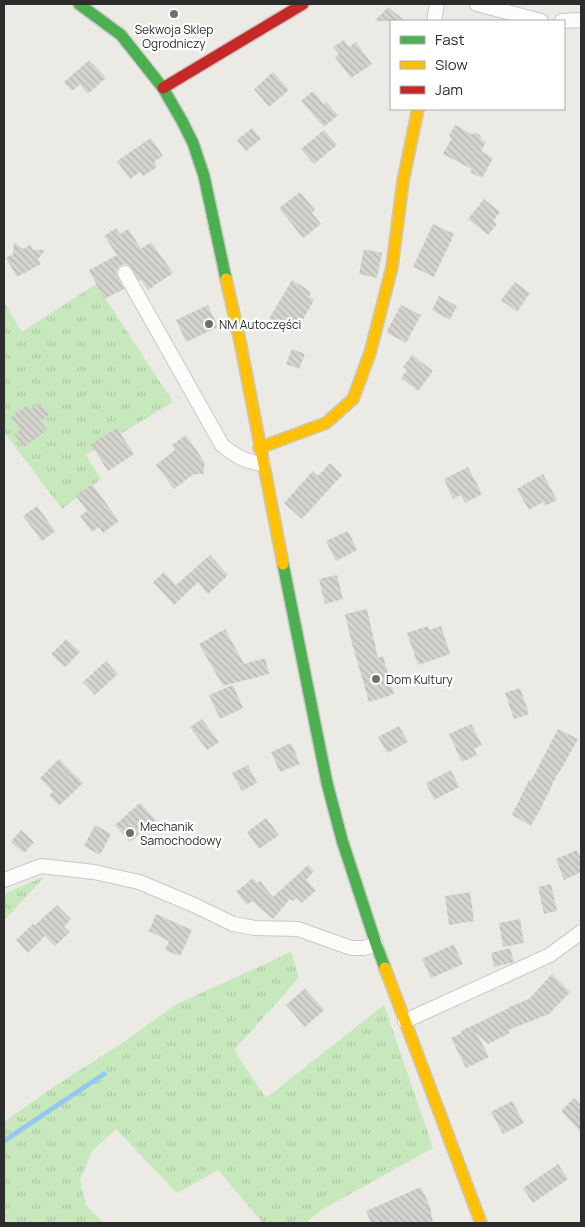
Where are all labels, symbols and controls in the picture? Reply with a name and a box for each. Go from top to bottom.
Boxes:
marker: Sekwoja Sklep Ogrodniczy [168,8,180,20]
legend [390,20,565,110]
place label: Sekwoja Sklep Ogrodniczy [135,21,213,52]
text: Fast [435,29,464,50]
text: Slow [435,54,468,75]
text: Jam [435,79,463,100]
place label: NM Autoczęści [219,316,301,333]
marker: NM Autoczęści [203,318,215,330]
place label: Dom Kultury [386,671,454,688]
marker: Dom Kultury [370,673,382,685]
place label: Mechanik Samochodowy [140,818,222,849]
marker: Mechanik Samochodowy [124,827,136,839]

